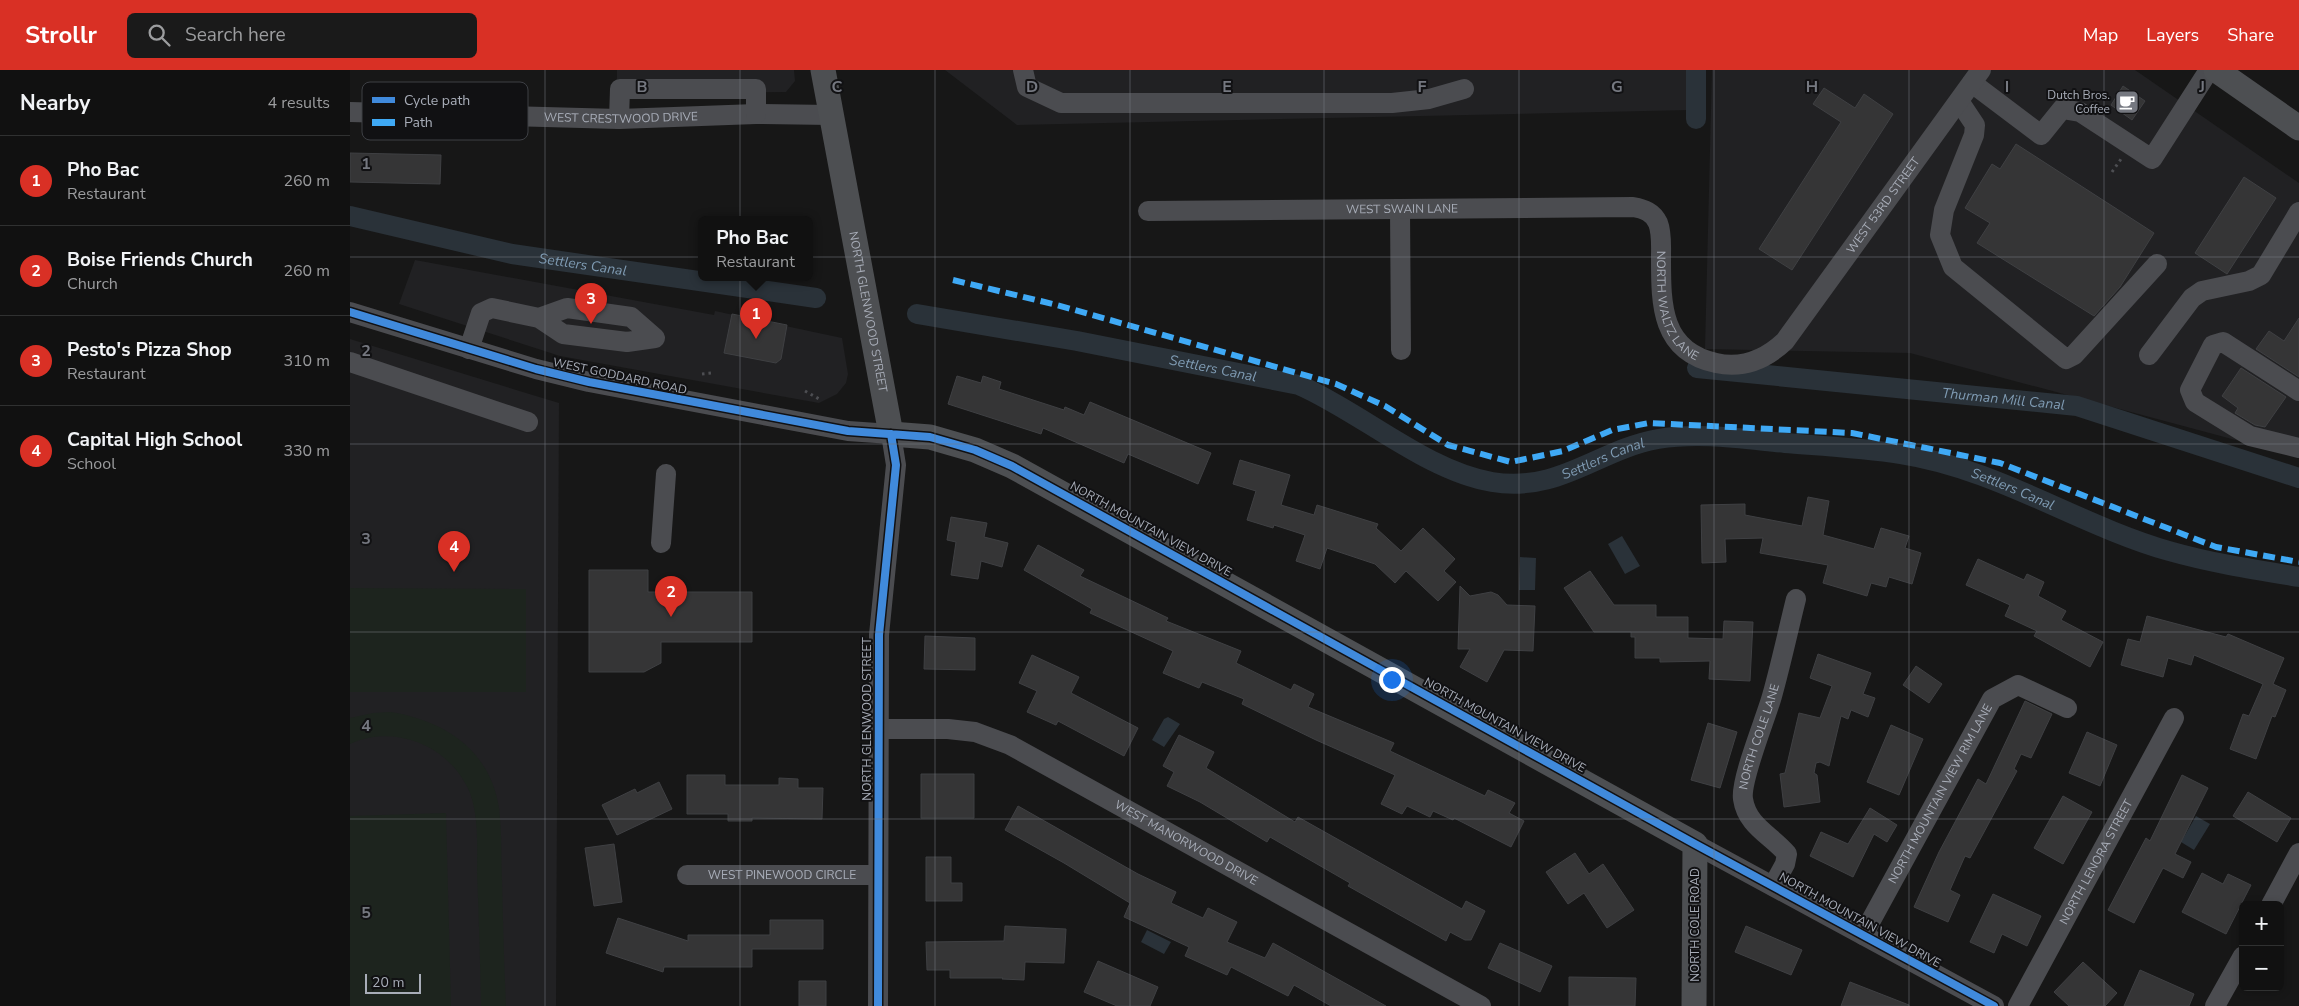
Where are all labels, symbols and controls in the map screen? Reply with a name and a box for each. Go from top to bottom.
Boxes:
search box [127,13,477,58]
text: Strollr [25,19,97,51]
icon: search [145,21,173,49]
text: Search here [185,22,286,48]
text: Map [2083,23,2118,47]
text: Layers [2146,23,2199,47]
text: Share [2227,23,2274,47]
text: B [636,76,648,98]
text: C [832,76,843,98]
text: D [1026,76,1038,98]
text: E [1222,76,1232,98]
text: F [1418,76,1427,98]
text: G [1611,76,1623,98]
text: H [1806,76,1818,98]
text: I [2005,76,2009,98]
text: J [2198,76,2205,98]
legend [362,82,528,140]
place label: Dutch Bros. Coffee [2047,87,2110,117]
text: Nearby [20,89,90,117]
cafe icon: Dutch Bros. Coffee [2114,89,2140,115]
text: Cycle path [404,91,470,110]
text: 4 results [268,92,330,114]
street label: WEST CRESTWOOD DRIVE [544,108,698,127]
text: Path [404,113,433,132]
text: 1 [361,153,371,175]
street label: WEST 53RD STREET [1843,153,1924,257]
text: Pho Bac [67,157,139,183]
text: 1 [31,170,41,192]
text: 260 m [283,170,330,192]
text: Restaurant [67,183,146,205]
street label: WEST SWAIN LANE [1346,200,1458,217]
popup [698,216,813,281]
text: Pho Bac [716,225,788,251]
street label: NORTH GLENWOOD STREET [845,230,891,394]
text: Boise Friends Church [67,247,253,273]
water label: Settlers Canal [538,249,628,281]
text: Restaurant [716,251,795,273]
street label: NORTH WALTZ LANE [1653,251,1702,364]
text: 2 [31,260,41,282]
text: 260 m [283,260,330,282]
text: Church [67,273,118,295]
pin: 3 [575,283,607,324]
pin: 1 [740,298,772,339]
text: Pesto's Pizza Shop [67,337,232,363]
text: 2 [361,340,371,362]
text: 3 [31,350,41,372]
text: 310 m [283,350,330,372]
water label: Settlers Canal [1168,351,1258,386]
street label: WEST GODDARD ROAD [552,354,689,398]
text: Restaurant [67,363,146,385]
water label: Thurman Mill Canal [1941,384,2066,415]
text: Capital High School [67,427,242,453]
water label: Settlers Canal [1559,433,1647,484]
text: 4 [31,440,41,462]
text: 330 m [283,440,330,462]
text: School [67,453,116,475]
water label: Settlers Canal [1968,464,2058,515]
street label: NORTH MOUNTAIN VIEW DRIVE [1067,478,1235,580]
text: 3 [361,528,371,550]
pin: 4 [438,531,470,572]
pin: 2 [655,576,687,617]
street label: NORTH GLENWOOD STREET [859,637,875,801]
your location [1379,667,1405,693]
street label: NORTH MOUNTAIN VIEW DRIVE [1421,674,1589,776]
street label: NORTH COLE LANE [1735,682,1783,791]
street label: NORTH MOUNTAIN VIEW RIM LANE [1885,701,1996,886]
text: 4 [361,715,371,737]
street label: NORTH LENORA STREET [2056,796,2137,927]
street label: WEST MANORWOOD DRIVE [1112,797,1261,889]
street label: WEST PINEWOOD CIRCLE [708,867,856,883]
street label: NORTH COLE ROAD [1687,868,1703,982]
street label: NORTH MOUNTAIN VIEW DRIVE [1776,869,1944,971]
map controls [2239,901,2284,991]
button: + [2239,901,2284,946]
text: 5 [361,902,371,924]
button: − [2239,946,2284,991]
scale bar [365,971,421,994]
text: 20 m [372,973,404,992]

